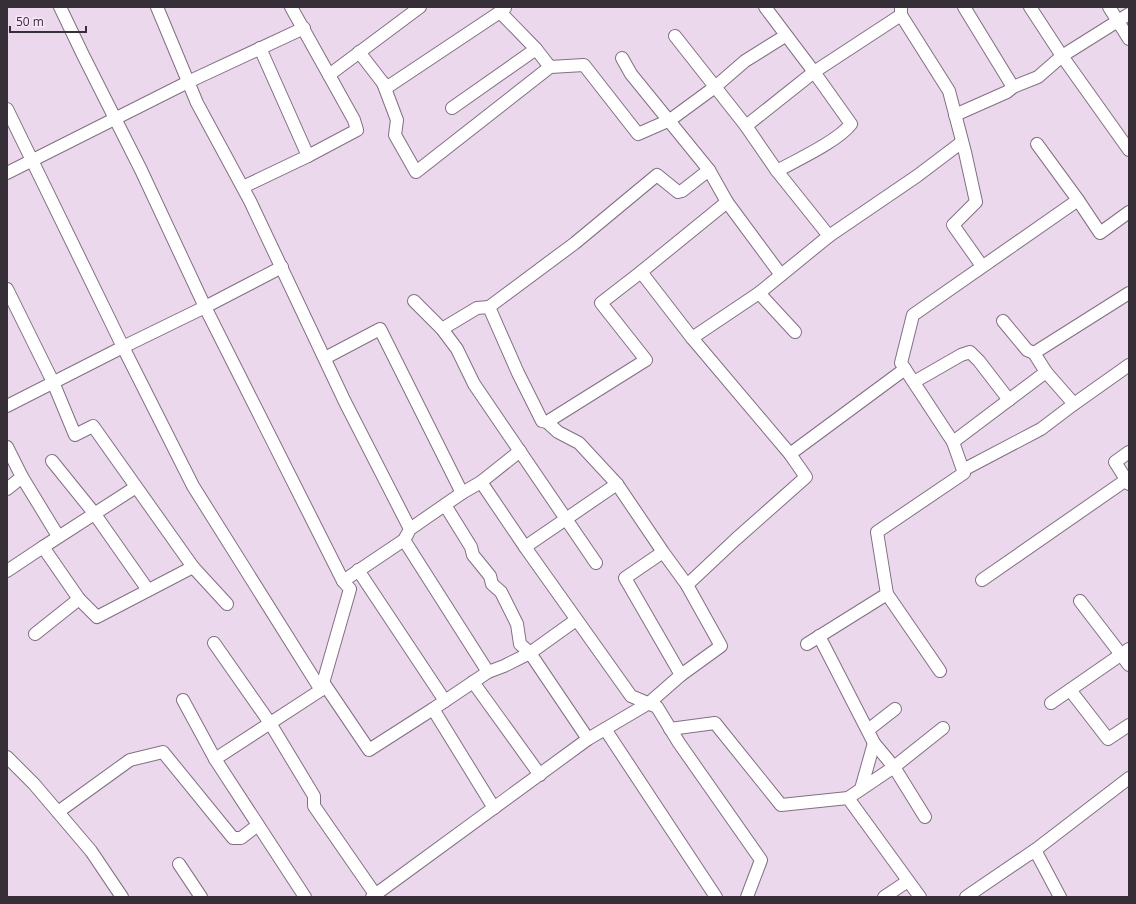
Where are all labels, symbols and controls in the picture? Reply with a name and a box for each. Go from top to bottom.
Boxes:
scale bar [10,8,86,34]
text: 50 m [16,13,44,30]

